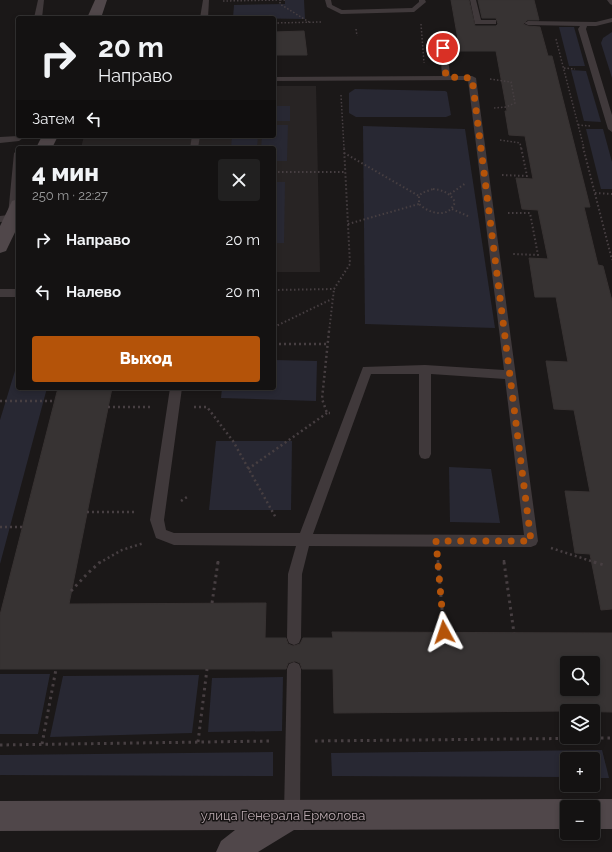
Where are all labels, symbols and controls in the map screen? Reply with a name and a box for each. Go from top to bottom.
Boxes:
text: 20 m [98,31,164,64]
pin [426,31,460,65]
icon: right [32,32,84,84]
icon: arrive [432,37,454,59]
text: Направо [98,65,172,86]
icon: left [83,108,105,130]
text: Затем [32,110,75,128]
text: 4 мин [32,158,99,187]
button: close [218,159,260,201]
text: 250 m · 22:27 [32,188,108,203]
icon: right [32,229,54,251]
text: Направо [66,231,130,249]
text: 20 m [225,231,260,249]
icon: left [32,281,54,303]
text: Налево [66,283,121,301]
text: 20 m [225,283,260,301]
button: Выход [32,336,260,382]
position arrow [423,611,465,653]
map controls [560,656,600,840]
button: search [560,656,600,696]
button: layers [560,704,600,744]
button: + [560,752,600,792]
button: − [560,800,600,840]
street label: улица Генерала Ермолова [201,808,365,823]

